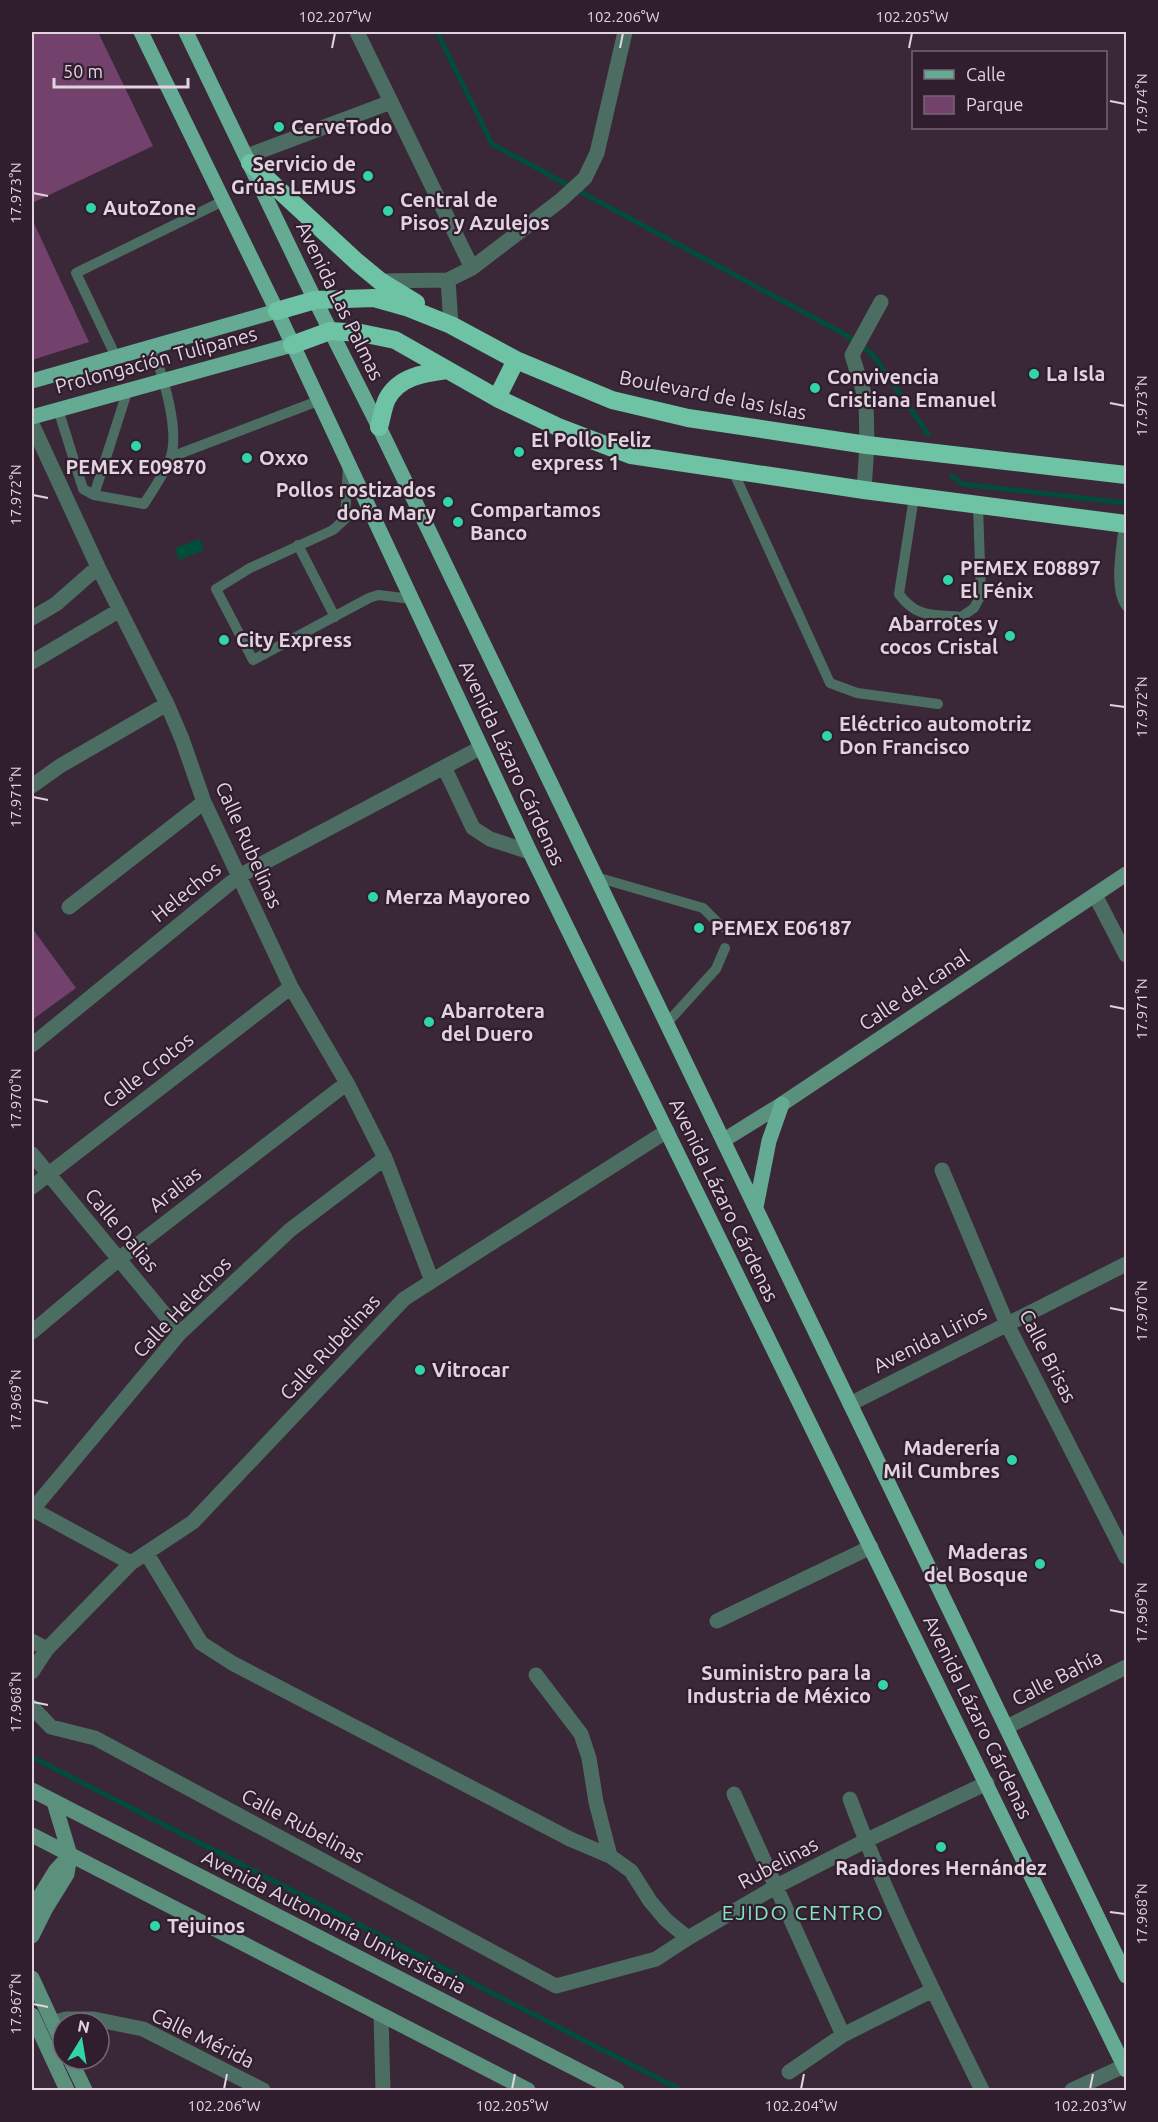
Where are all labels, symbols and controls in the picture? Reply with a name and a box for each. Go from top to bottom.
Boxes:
text: 102.207°W [298,8,372,25]
text: 102.206°W [586,8,660,25]
text: 102.205°W [875,8,949,25]
scale bar [54,51,188,89]
legend [912,51,1107,129]
text: 50 m [63,61,103,81]
text: Calle [966,64,1006,84]
text: 17.974°N [1133,73,1150,135]
text: Parque [966,94,1023,114]
place label: CerveTodo [291,115,393,138]
marker: CerveTodo [272,120,286,134]
place label: Servicio de Grúas LEMUS [231,152,356,198]
text: 17.973°N [7,162,24,224]
marker: Servicio de Grúas LEMUS [361,169,375,183]
place label: Central de Pisos y Azulejos [400,188,550,234]
place label: AutoZone [103,196,196,219]
marker: AutoZone [84,201,98,215]
marker: Central de Pisos y Azulejos [381,204,395,218]
street label: Avenida Las Palmas [292,218,389,384]
street label: Prolongación Tulipanes [52,321,260,398]
place label: La Isla [1046,362,1105,385]
street label: Boulevard de las Islas [618,365,809,424]
place label: Convivencia Cristiana Emanuel [827,365,996,411]
marker: La Isla [1027,367,1041,381]
text: 17.973°N [1133,375,1150,437]
marker: Convivencia Cristiana Emanuel [808,381,822,395]
place label: El Pollo Feliz express 1 [531,428,651,474]
marker: PEMEX E09870 [129,439,143,453]
marker: El Pollo Feliz express 1 [512,445,526,459]
place label: Oxxo [259,446,309,469]
marker: Oxxo [240,451,254,465]
place label: PEMEX E09870 [66,455,206,478]
text: 17.972°N [7,464,24,526]
place label: Pollos rostizados doña Mary [276,478,436,524]
marker: Pollos rostizados doña Mary [441,495,455,509]
place label: Compartamos Banco [470,498,601,544]
marker: Compartamos Banco [451,515,465,529]
place label: PEMEX E08897 El Fénix [960,556,1101,602]
marker: PEMEX E08897 El Fénix [941,573,955,587]
place label: Abarrotes y cocos Cristal [880,612,998,658]
place label: City Express [236,628,352,651]
marker: Abarrotes y cocos Cristal [1003,629,1017,643]
marker: City Express [217,633,231,647]
street label: Avenida Lázaro Cárdenas [455,657,570,869]
text: 17.972°N [1133,676,1150,738]
place label: Eléctrico automotriz Don Francisco [839,712,1031,758]
marker: Eléctrico automotriz Don Francisco [820,729,834,743]
text: 17.971°N [7,766,24,828]
street label: Calle Rubelinas [211,778,288,911]
street label: Helechos [146,857,225,926]
place label: Merza Mayoreo [385,885,530,908]
marker: Merza Mayoreo [366,890,380,904]
place label: PEMEX E06187 [711,916,852,939]
marker: PEMEX E06187 [692,921,706,935]
street label: Calle del canal [854,944,973,1035]
text: 17.971°N [1133,978,1150,1040]
place label: Abarrotera del Duero [441,999,545,1045]
marker: Abarrotera del Duero [422,1015,436,1029]
street label: Calle Crotos [98,1027,197,1112]
text: 17.970°N [7,1068,24,1130]
street label: Avenida Lázaro Cárdenas [665,1094,784,1305]
street label: Aralias [144,1161,205,1216]
street label: Calle Dalias [81,1183,164,1276]
street label: Calle Helechos [128,1252,235,1362]
text: 17.970°N [1133,1280,1150,1342]
street label: Calle Rubelinas [275,1289,384,1404]
street label: Avenida Lirios [869,1300,990,1377]
street label: Calle Brisas [1015,1305,1082,1406]
place label: Vitrocar [432,1358,510,1381]
marker: Vitrocar [413,1363,427,1377]
text: 17.969°N [7,1369,24,1431]
place label: Maderería Mil Cumbres [883,1436,1000,1482]
marker: Maderería Mil Cumbres [1005,1453,1019,1467]
place label: Maderas del Bosque [924,1540,1028,1586]
marker: Maderas del Bosque [1033,1557,1047,1571]
text: 17.969°N [1133,1582,1150,1644]
street label: Avenida Lázaro Cárdenas [919,1611,1038,1822]
street label: Calle Bahía [1008,1645,1106,1710]
place label: Suministro para la Industria de México [687,1661,871,1707]
text: 17.968°N [7,1671,24,1733]
marker: Suministro para la Industria de México [876,1678,890,1692]
street label: Calle Rubelinas [238,1784,369,1868]
street label: Rubelinas [734,1832,822,1893]
marker: Radiadores Hernández [934,1840,948,1854]
street label: Avenida Autonomía Universitaria [198,1845,470,1998]
place label: Radiadores Hernández [835,1856,1047,1879]
text: 17.968°N [1133,1883,1150,1945]
district label: EJIDO CENTRO [722,1900,884,1924]
place label: Tejuinos [167,1914,245,1937]
marker: Tejuinos [148,1919,162,1933]
text: 17.967°N [7,1973,24,2035]
street label: Calle Mérida [148,2003,258,2072]
north arrow [51,2011,111,2071]
text: N [76,2016,91,2036]
text: 102.206°W [187,2097,261,2114]
text: 102.205°W [475,2097,549,2114]
text: 102.204°W [764,2097,838,2114]
text: 102.203°W [1053,2097,1127,2114]

